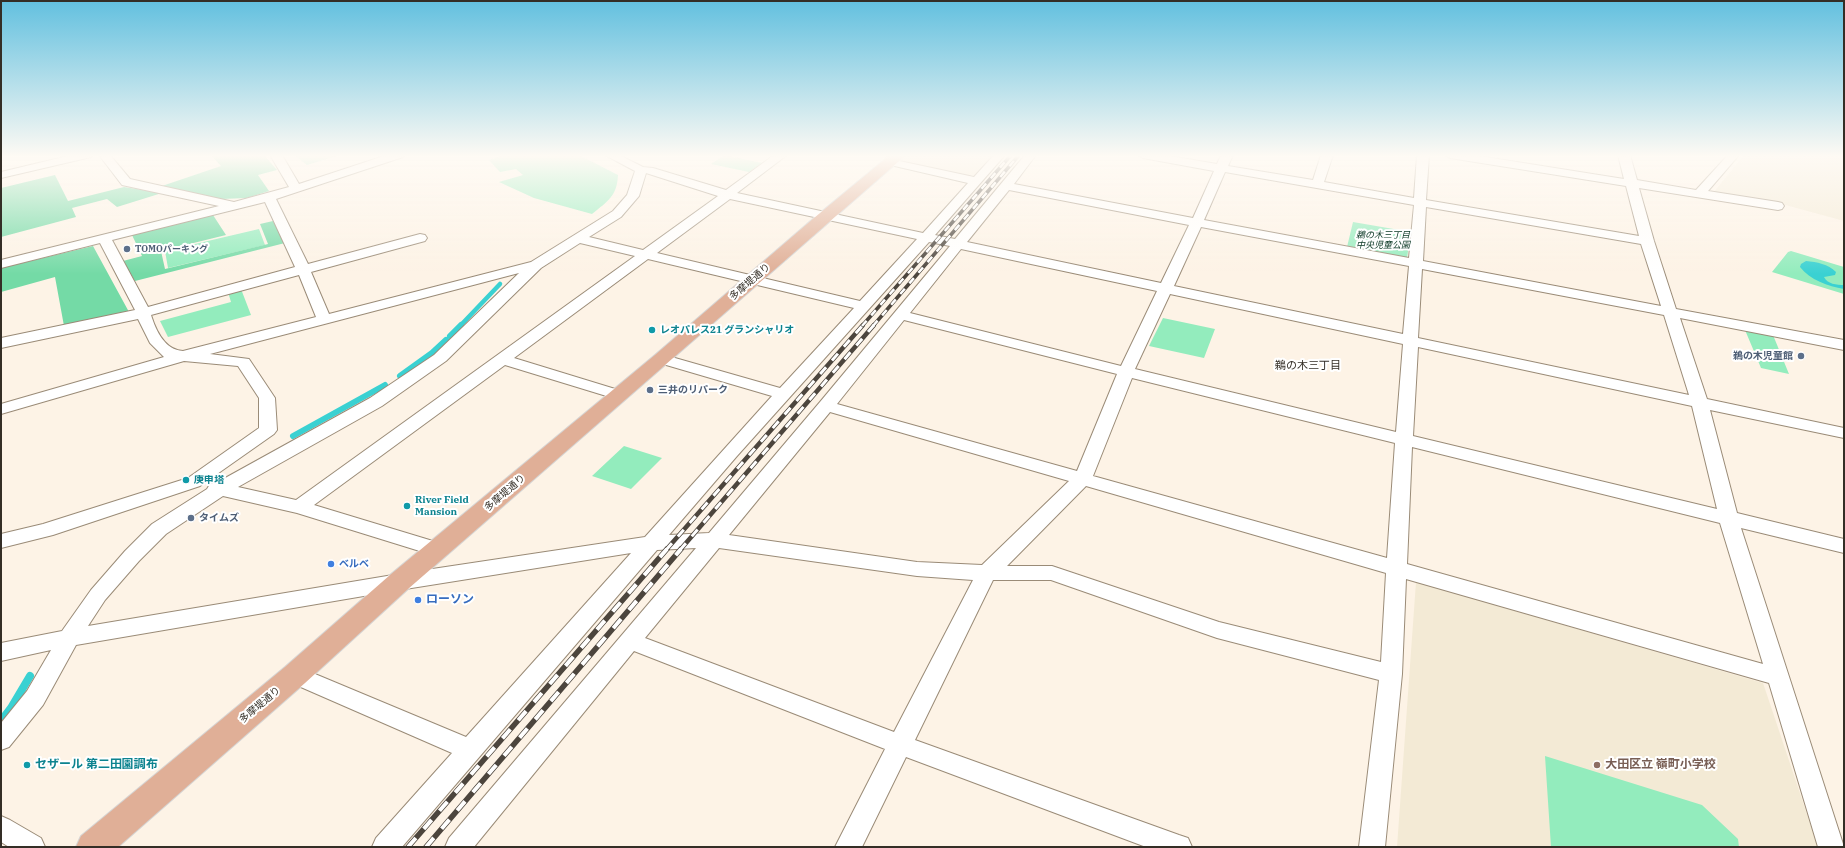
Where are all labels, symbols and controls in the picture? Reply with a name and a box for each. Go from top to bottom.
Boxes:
park label: 鵜の木三丁目 中央児童公園 [1356,230,1410,251]
marker: TOMOパーキング [122,244,132,254]
place label: TOMOパーキング [135,244,208,254]
street label: 多摩堤通り [727,261,773,303]
place label: レオパレス21 グランシャリオ [660,324,794,336]
marker: レオパレス21 グランシャリオ [647,325,657,335]
place label: 鵜の木児童館 [1733,350,1793,362]
marker: 鵜の木児童館 [1796,351,1806,361]
district label: 鵜の木三丁目 [1275,359,1341,373]
place label: 三井のリパーク [658,384,728,396]
marker: 三井のリパーク [645,385,655,395]
street label: 多摩堤通り [482,472,528,514]
place label: 庚申塔 [194,474,224,486]
marker: 庚申塔 [181,475,191,485]
place label: River Field Mansion [415,494,469,518]
marker: River Field Mansion [402,501,412,511]
place label: タイムズ [199,512,239,524]
marker: タイムズ [186,513,196,523]
place label: ベルベ [339,558,369,570]
marker: ベルベ [326,559,336,569]
place label: ローソン [426,593,474,607]
marker: ローソン [413,595,423,605]
street label: 多摩堤通り [237,684,283,726]
place label: セザール 第二田園調布 [35,758,158,772]
place label: 大田区立 嶺町小学校 [1605,758,1716,772]
marker: セザール 第二田園調布 [22,760,32,770]
marker: 大田区立 嶺町小学校 [1592,760,1602,770]

